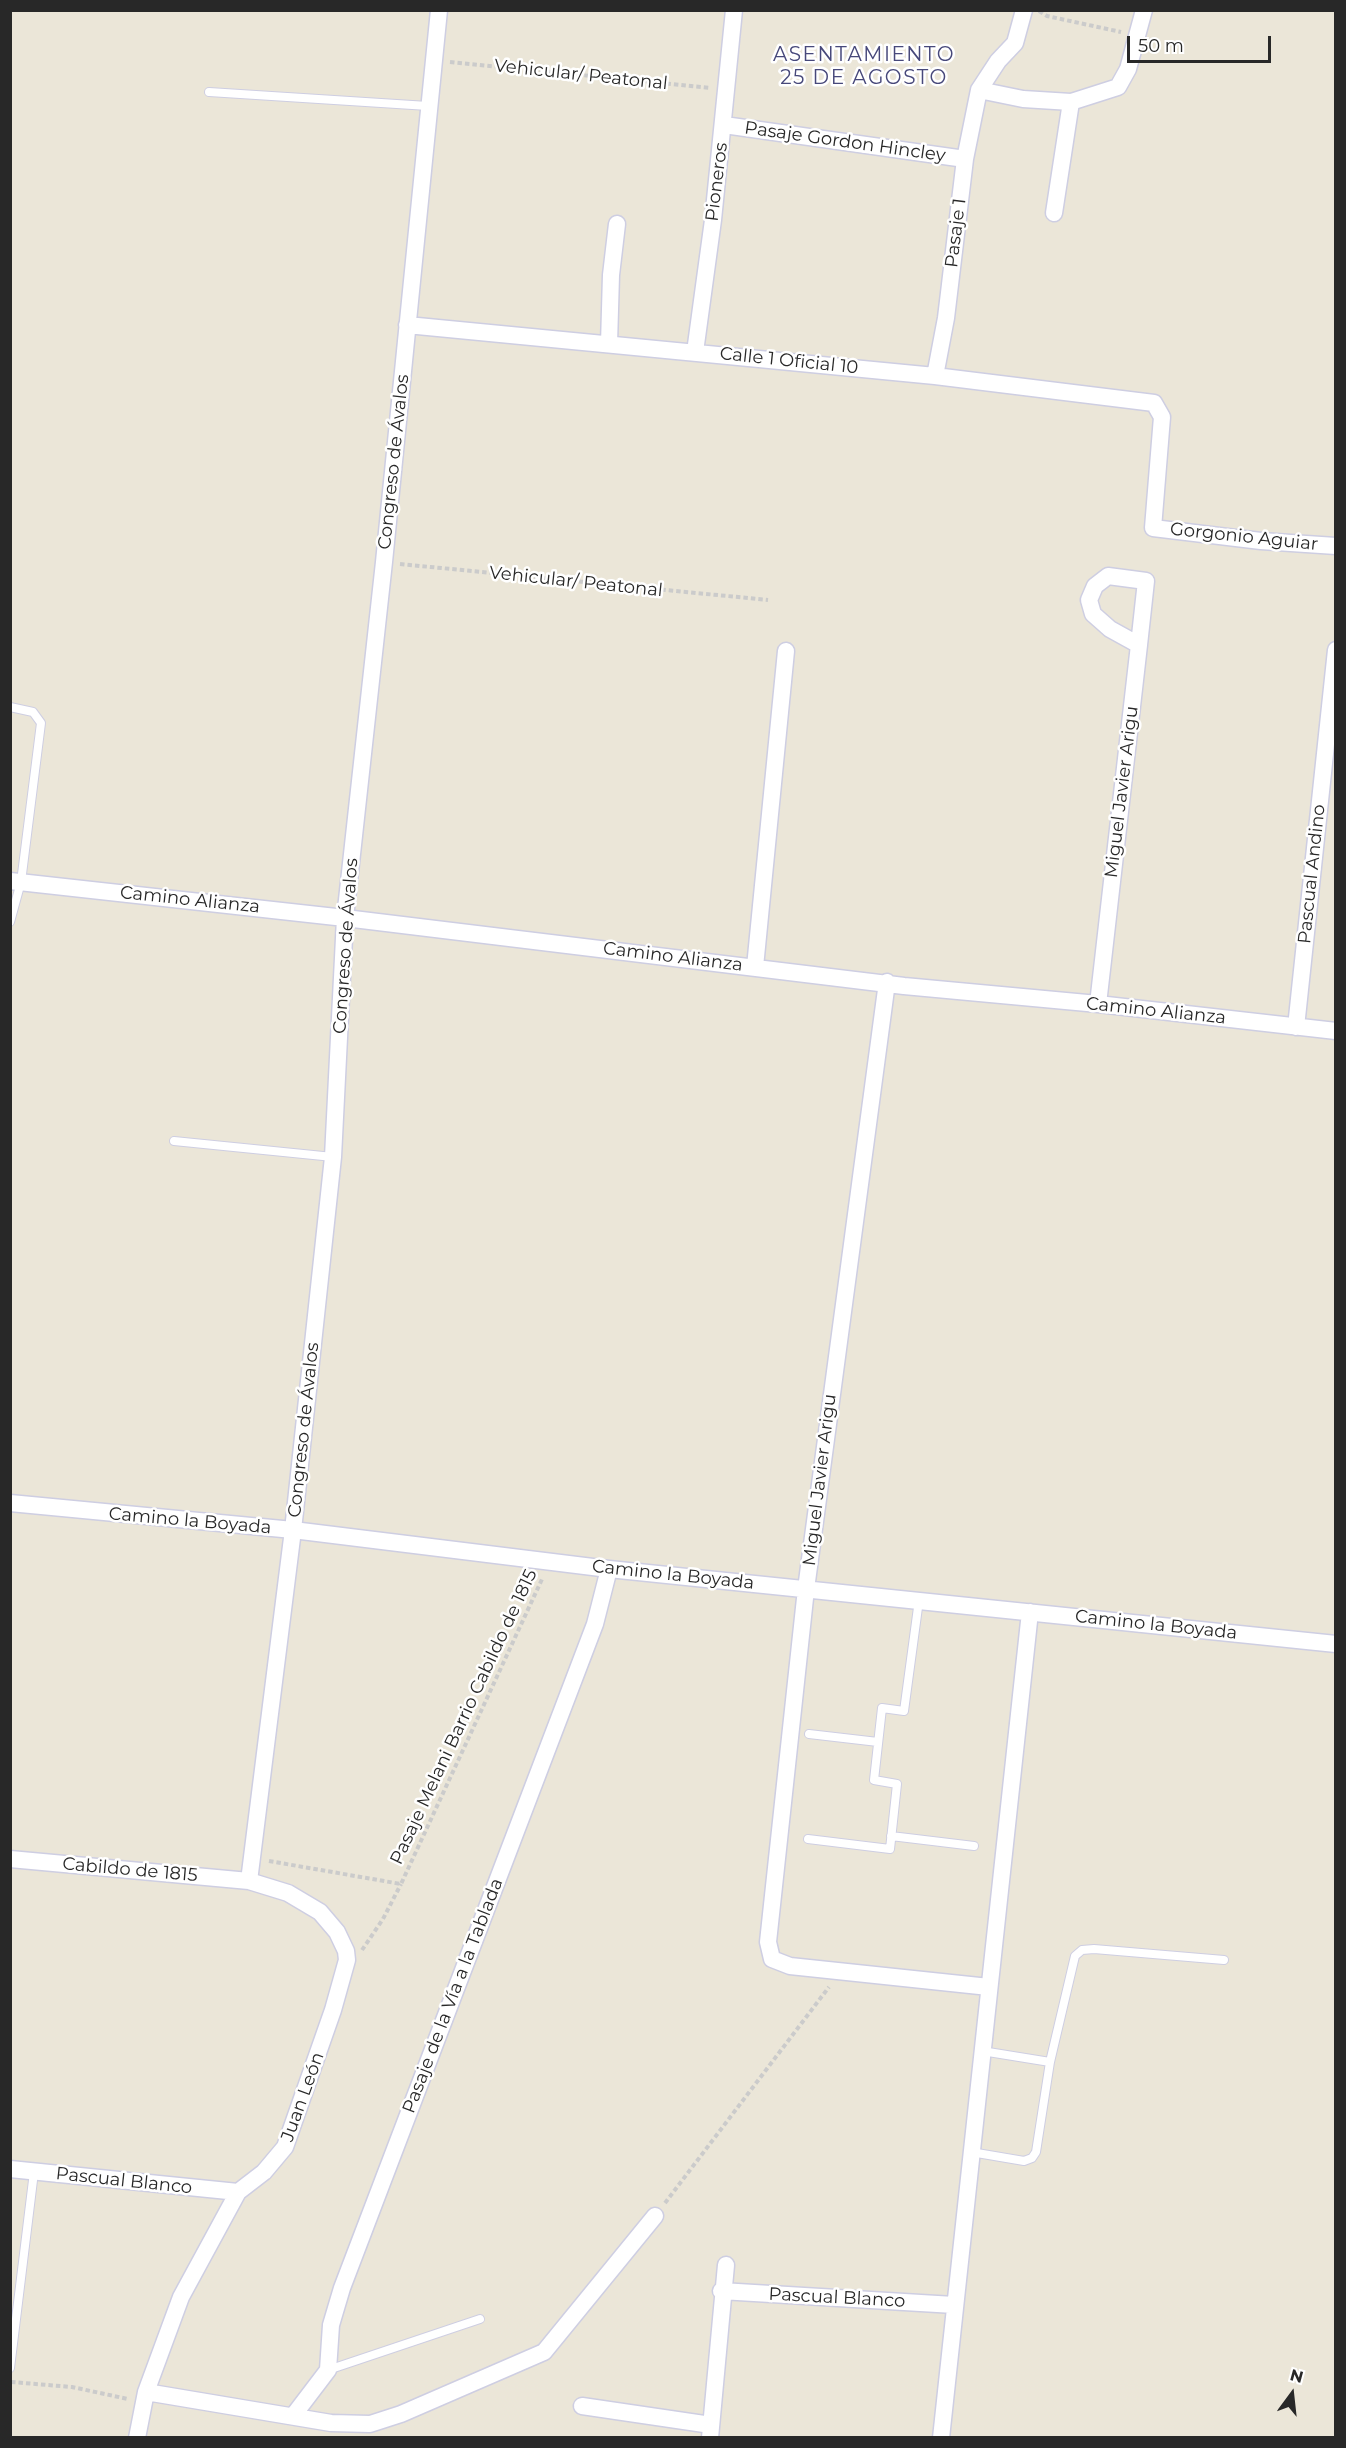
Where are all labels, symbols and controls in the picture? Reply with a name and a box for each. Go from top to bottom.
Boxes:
scale bar [1130,24,1274,62]
text: 50 m [1138,35,1184,57]
district label: ASENTAMIENTO 25 DE AGOSTO [773,43,955,90]
street label: Vehicular/ Peatonal [493,55,669,95]
street label: Pasaje Gordon Hincley [743,117,947,167]
street label: Pioneros [701,141,733,223]
street label: Pasaje 1 [941,197,971,269]
street label: Calle 1 Oficial 10 [719,343,859,379]
street label: Congreso de Ávalos [374,373,414,551]
street label: Gorgonio Aguiar [1169,518,1319,556]
street label: Vehicular/ Peatonal [488,562,664,602]
street label: Miguel Javier Arigu [1101,705,1143,879]
street label: Pascual Andino [1294,803,1330,945]
street label: Congreso de Ávalos [329,857,363,1035]
street label: Camino Alianza [119,882,261,918]
street label: Camino Alianza [602,938,744,976]
street label: Camino Alianza [1085,993,1227,1029]
street label: Congreso de Ávalos [284,1341,324,1519]
street label: Miguel Javier Arigu [799,1393,841,1567]
street label: Camino la Boyada [108,1503,272,1539]
street label: Camino la Boyada [591,1556,755,1594]
street label: Pasaje Melani Barrio Cabildo de 1815 [386,1566,542,1868]
street label: Camino la Boyada [1074,1606,1238,1644]
street label: Cabildo de 1815 [61,1853,199,1887]
street label: Pasaje de la Vía a la Tablada [398,1875,508,2117]
street label: Juan León [277,2049,329,2145]
street label: Pascual Blanco [55,2163,193,2199]
street label: Pascual Blanco [768,2284,906,2312]
north arrow [1262,2364,1322,2424]
text: N [1288,2365,1305,2387]

